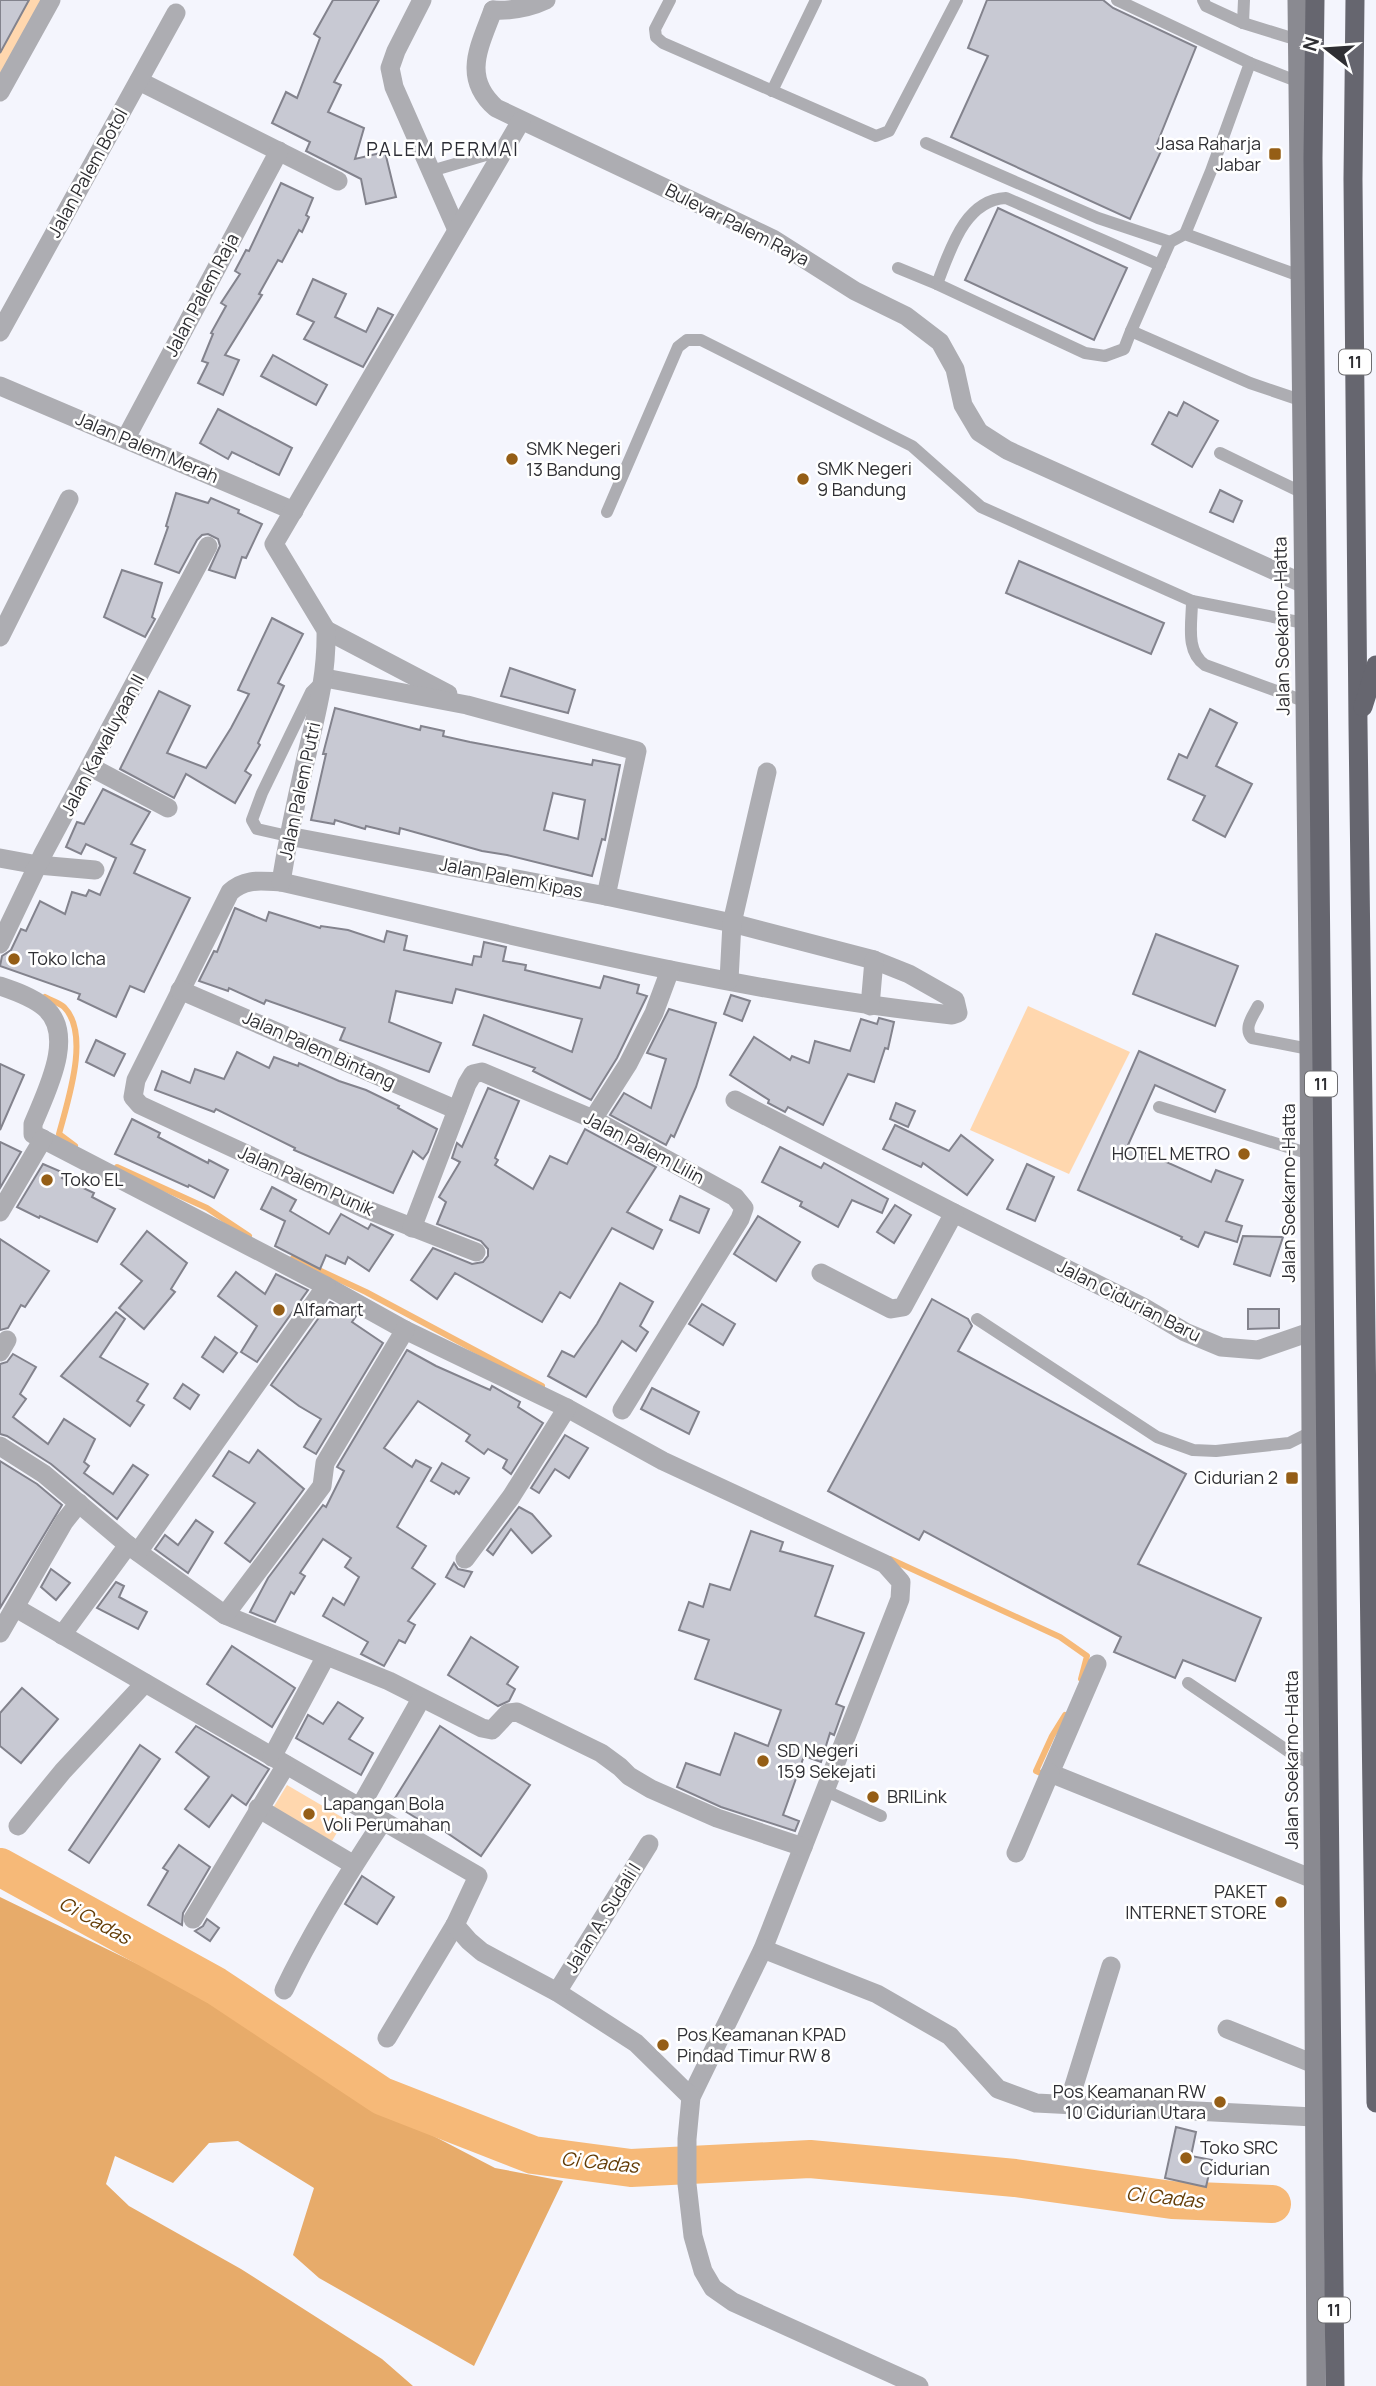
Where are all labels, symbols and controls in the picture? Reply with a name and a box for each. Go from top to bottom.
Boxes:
north arrow [1292,14,1362,84]
text: N [1296,34,1325,54]
street label: Jalan Palem Botol [42,104,133,241]
place label: Jasa Raharja Jabar [1157,131,1261,176]
district label: PALEM PERMAI [366,136,520,162]
marker: Jasa Raharja Jabar [1267,146,1283,162]
street label: Bulevar Palem Raya [661,177,814,271]
street label: Jalan Palem Raja [158,229,244,360]
road number: 11 [1339,350,1371,374]
street label: Jalan Palem Merah [72,406,223,488]
place label: SMK Negeri 13 Bandung [526,436,621,481]
marker: SMK Negeri 13 Bandung [504,451,520,467]
place label: SMK Negeri 9 Bandung [817,456,912,501]
marker: SMK Negeri 9 Bandung [795,471,811,487]
street label: Jalan Soekarno-Hatta [1267,536,1295,716]
street label: Jalan Kawaluyaan II [55,670,150,820]
street label: Jalan Palem Putri [273,720,325,862]
street label: Jalan Palem Kipas [437,851,585,903]
place label: Toko Icha [28,946,106,970]
marker: Toko Icha [6,951,22,967]
street label: Jalan Palem Bintang [239,1005,400,1094]
road number: 11 [1305,1072,1337,1096]
street label: Jalan Soekarno-Hatta [1276,1103,1300,1283]
street label: Jalan Palem Lilin [580,1105,709,1189]
street label: Jalan Palem Punik [235,1139,379,1221]
place label: HOTEL METRO [1112,1141,1230,1165]
marker: HOTEL METRO [1236,1146,1252,1162]
place label: Toko EL [61,1167,123,1191]
marker: Toko EL [39,1172,55,1188]
street label: Jalan Cidurian Baru [1053,1253,1206,1347]
place label: Alfamart [293,1297,364,1321]
marker: Alfamart [271,1302,287,1318]
place label: Cidurian 2 [1194,1465,1278,1489]
marker: Cidurian 2 [1284,1470,1300,1486]
street label: Jalan Soekarno-Hatta [1279,1670,1303,1850]
place label: SD Negeri 159 Sekejati [777,1738,876,1783]
marker: SD Negeri 159 Sekejati [755,1753,771,1769]
place label: BRILink [887,1784,948,1808]
marker: BRILink [865,1789,881,1805]
place label: Lapangan Bola Voli Perumahan [323,1791,451,1836]
marker: Lapangan Bola Voli Perumahan [301,1806,317,1822]
street label: Jalan A. Sudali I [559,1858,645,1977]
place label: PAKET INTERNET STORE [1125,1879,1267,1924]
water label: Ci Cadas [55,1890,137,1951]
marker: PAKET INTERNET STORE [1273,1894,1289,1910]
place label: Pos Keamanan KPAD Pindad Timur RW 8 [677,2022,846,2067]
marker: Pos Keamanan KPAD Pindad Timur RW 8 [655,2037,671,2053]
place label: Pos Keamanan RW 10 Cidurian Utara [1053,2079,1206,2124]
marker: Pos Keamanan RW 10 Cidurian Utara [1212,2094,1228,2110]
place label: Toko SRC Cidurian [1200,2135,1278,2180]
water label: Ci Cadas [560,2145,642,2179]
marker: Toko SRC Cidurian [1178,2150,1194,2166]
water label: Ci Cadas [1125,2180,1207,2214]
road number: 11 [1318,2298,1350,2322]

